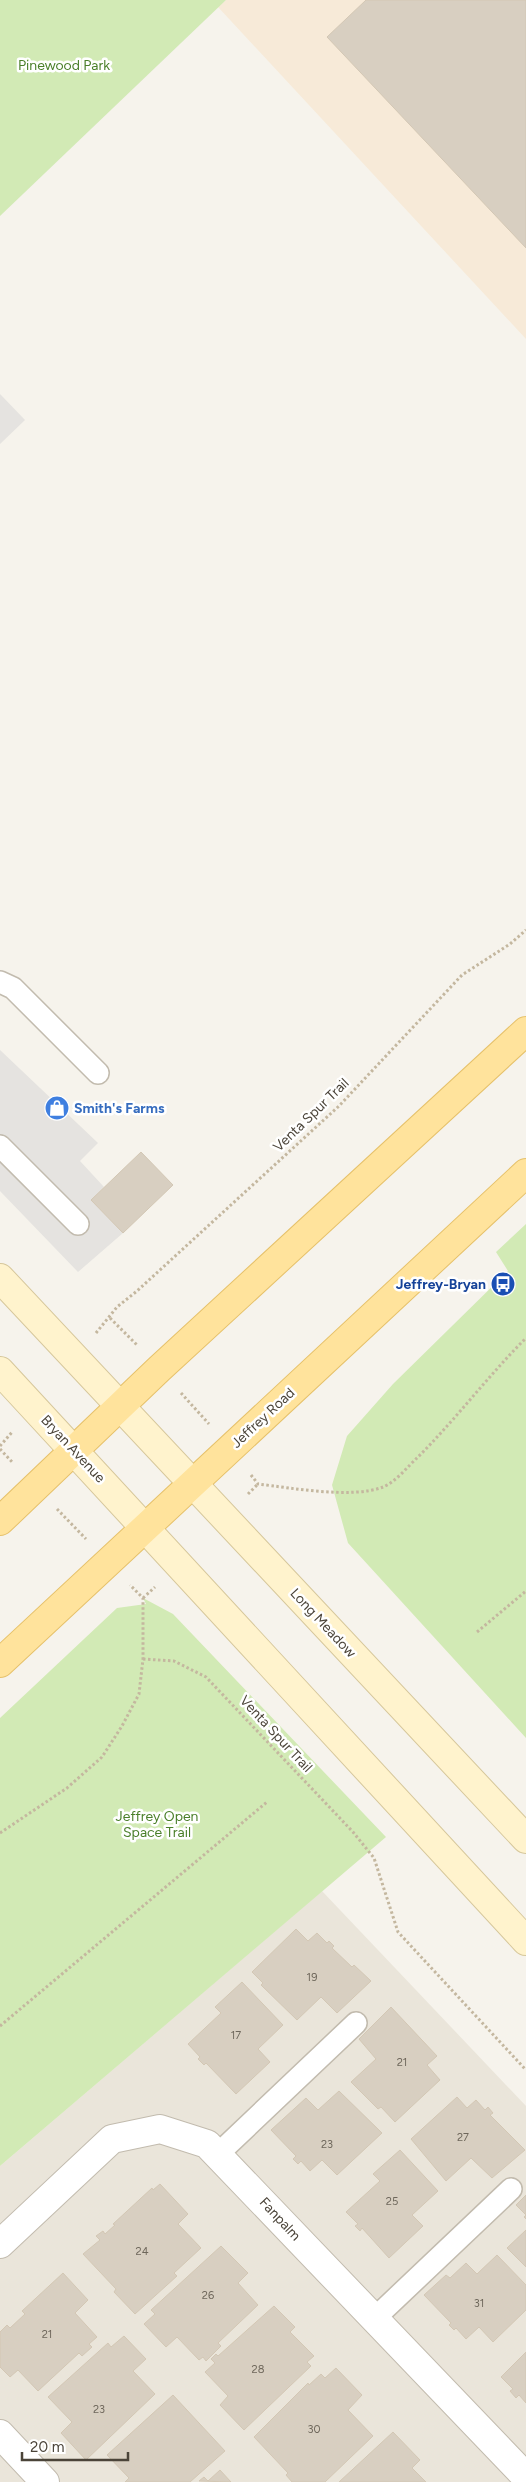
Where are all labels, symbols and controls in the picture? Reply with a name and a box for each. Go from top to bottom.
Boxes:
park label: Pinewood Park [18,57,110,74]
street label: Venta Spur Trail [270,1075,352,1155]
shop icon: Smith's Farms [44,1095,70,1121]
place label: Smith's Farms [74,1100,165,1117]
bus stop icon: Jeffrey-Bryan [490,1271,516,1297]
place label: Jeffrey-Bryan [396,1276,486,1293]
street label: Jeffrey Road [228,1384,298,1452]
street label: Bryan Avenue [37,1412,109,1487]
street label: Long Meadow [287,1585,359,1661]
street label: Venta Spur Trail [236,1692,316,1776]
park label: Jeffrey Open Space Trail [116,1808,199,1841]
house number: 19 [307,1971,317,1984]
house number: 17 [231,2029,241,2042]
house number: 21 [397,2056,407,2069]
house number: 27 [457,2131,469,2144]
house number: 23 [321,2138,333,2151]
street label: Fanpalm [256,2194,304,2244]
house number: 25 [386,2195,398,2208]
house number: 24 [136,2245,149,2258]
house number: 26 [202,2289,214,2302]
house number: 31 [474,2297,484,2310]
house number: 21 [42,2328,52,2341]
house number: 28 [252,2363,265,2376]
house number: 23 [93,2403,105,2416]
house number: 30 [307,2423,321,2436]
scale bar [22,2430,129,2462]
text: 20 m [30,2438,64,2456]

